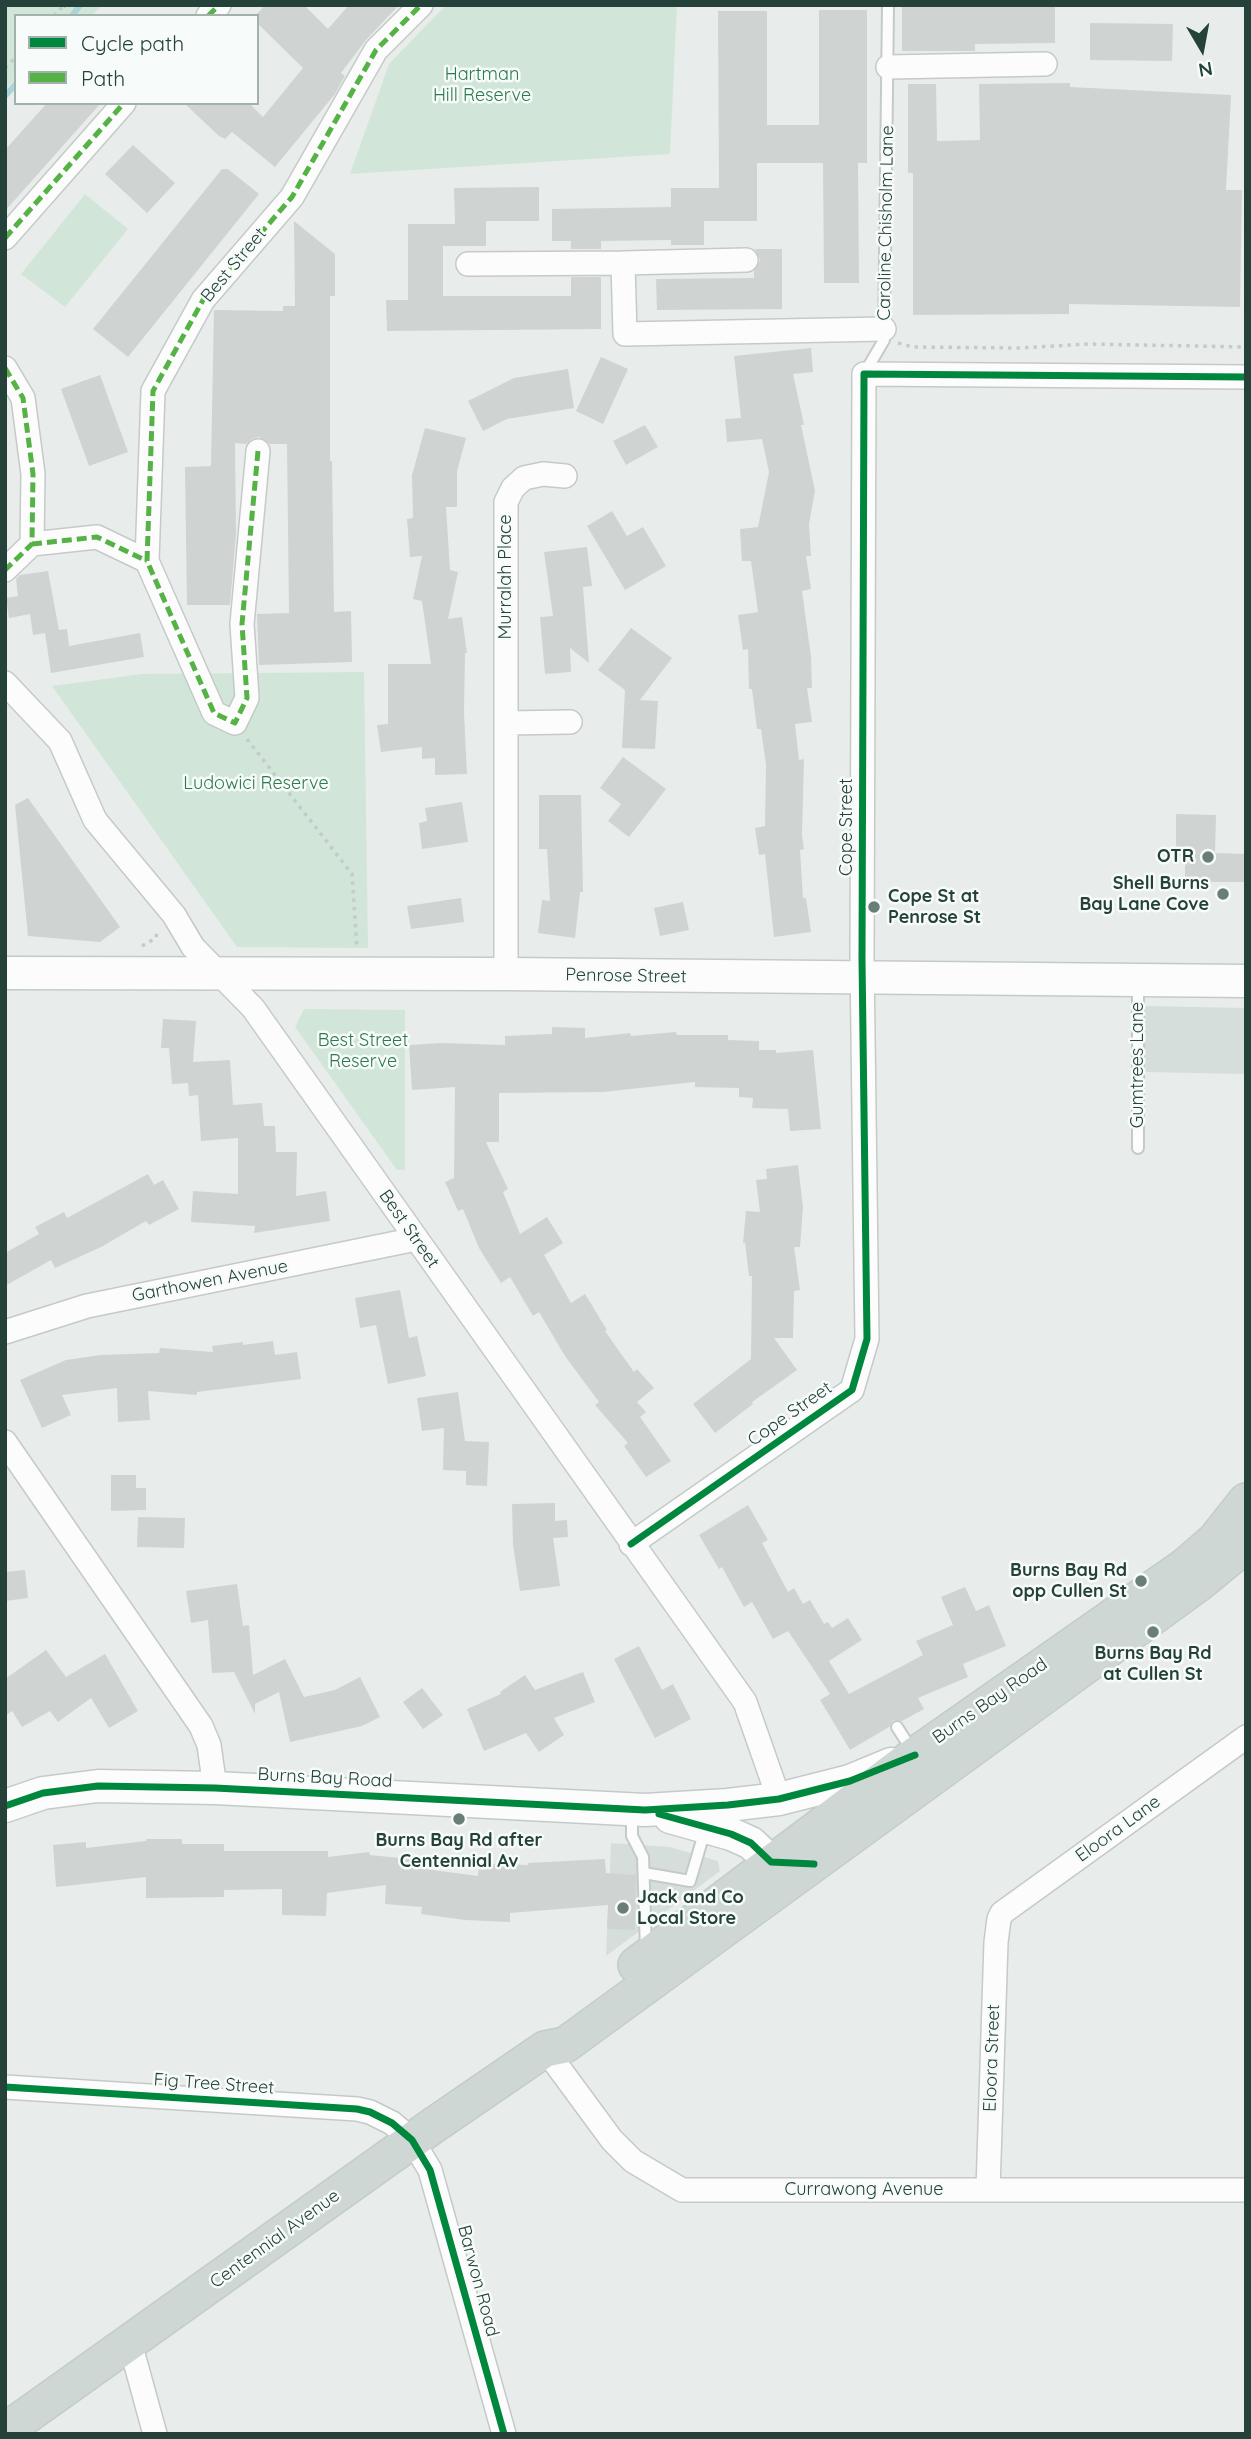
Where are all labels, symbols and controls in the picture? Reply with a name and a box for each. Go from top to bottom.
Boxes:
legend [14,14,259,105]
north arrow [1167,14,1237,84]
text: Cycle path [81,30,184,56]
text: N [1197,57,1215,83]
park label: Hartman Hill Reserve [433,64,531,106]
text: Path [81,65,125,91]
street label: Caroline Chisholm Lane [873,125,899,321]
street label: Best Street [197,223,271,307]
street label: Murralah Place [495,514,517,640]
park label: Ludowici Reserve [183,773,329,795]
street label: Cope Street [836,778,858,876]
place label: OTR [1157,846,1194,868]
marker: OTR [1200,849,1216,865]
place label: Shell Burns Bay Lane Cove [1079,873,1209,916]
place label: Cope St at Penrose St [888,886,981,928]
marker: Shell Burns Bay Lane Cove [1215,886,1231,902]
marker: Cope St at Penrose St [866,899,882,915]
street label: Penrose Street [565,964,687,988]
street label: Gumtrees Lane [1127,1002,1149,1128]
park label: Best Street Reserve [318,1030,408,1072]
street label: Best Street [374,1186,444,1272]
street label: Garthowen Avenue [130,1255,290,1307]
street label: Cope Street [744,1377,836,1451]
place label: Burns Bay Rd opp Cullen St [1010,1560,1127,1602]
marker: Burns Bay Rd opp Cullen St [1133,1573,1149,1589]
marker: Burns Bay Rd at Cullen St [1145,1624,1161,1640]
place label: Burns Bay Rd at Cullen St [1095,1643,1211,1686]
street label: Burns Bay Road [928,1653,1052,1749]
street label: Burns Bay Road [257,1764,393,1792]
street label: Eloora Lane [1071,1791,1165,1867]
marker: Burns Bay Rd after Centennial Av [451,1811,467,1827]
place label: Burns Bay Rd after Centennial Av [376,1830,542,1872]
place label: Jack and Co Local Store [637,1887,744,1930]
marker: Jack and Co Local Store [615,1900,631,1916]
street label: Eloora Street [979,2004,1005,2112]
street label: Fig Tree Street [153,2069,275,2099]
street label: Currawong Avenue [785,2179,943,2201]
street label: Centennial Avenue [206,2185,344,2293]
street label: Barwon Road [453,2223,503,2339]

